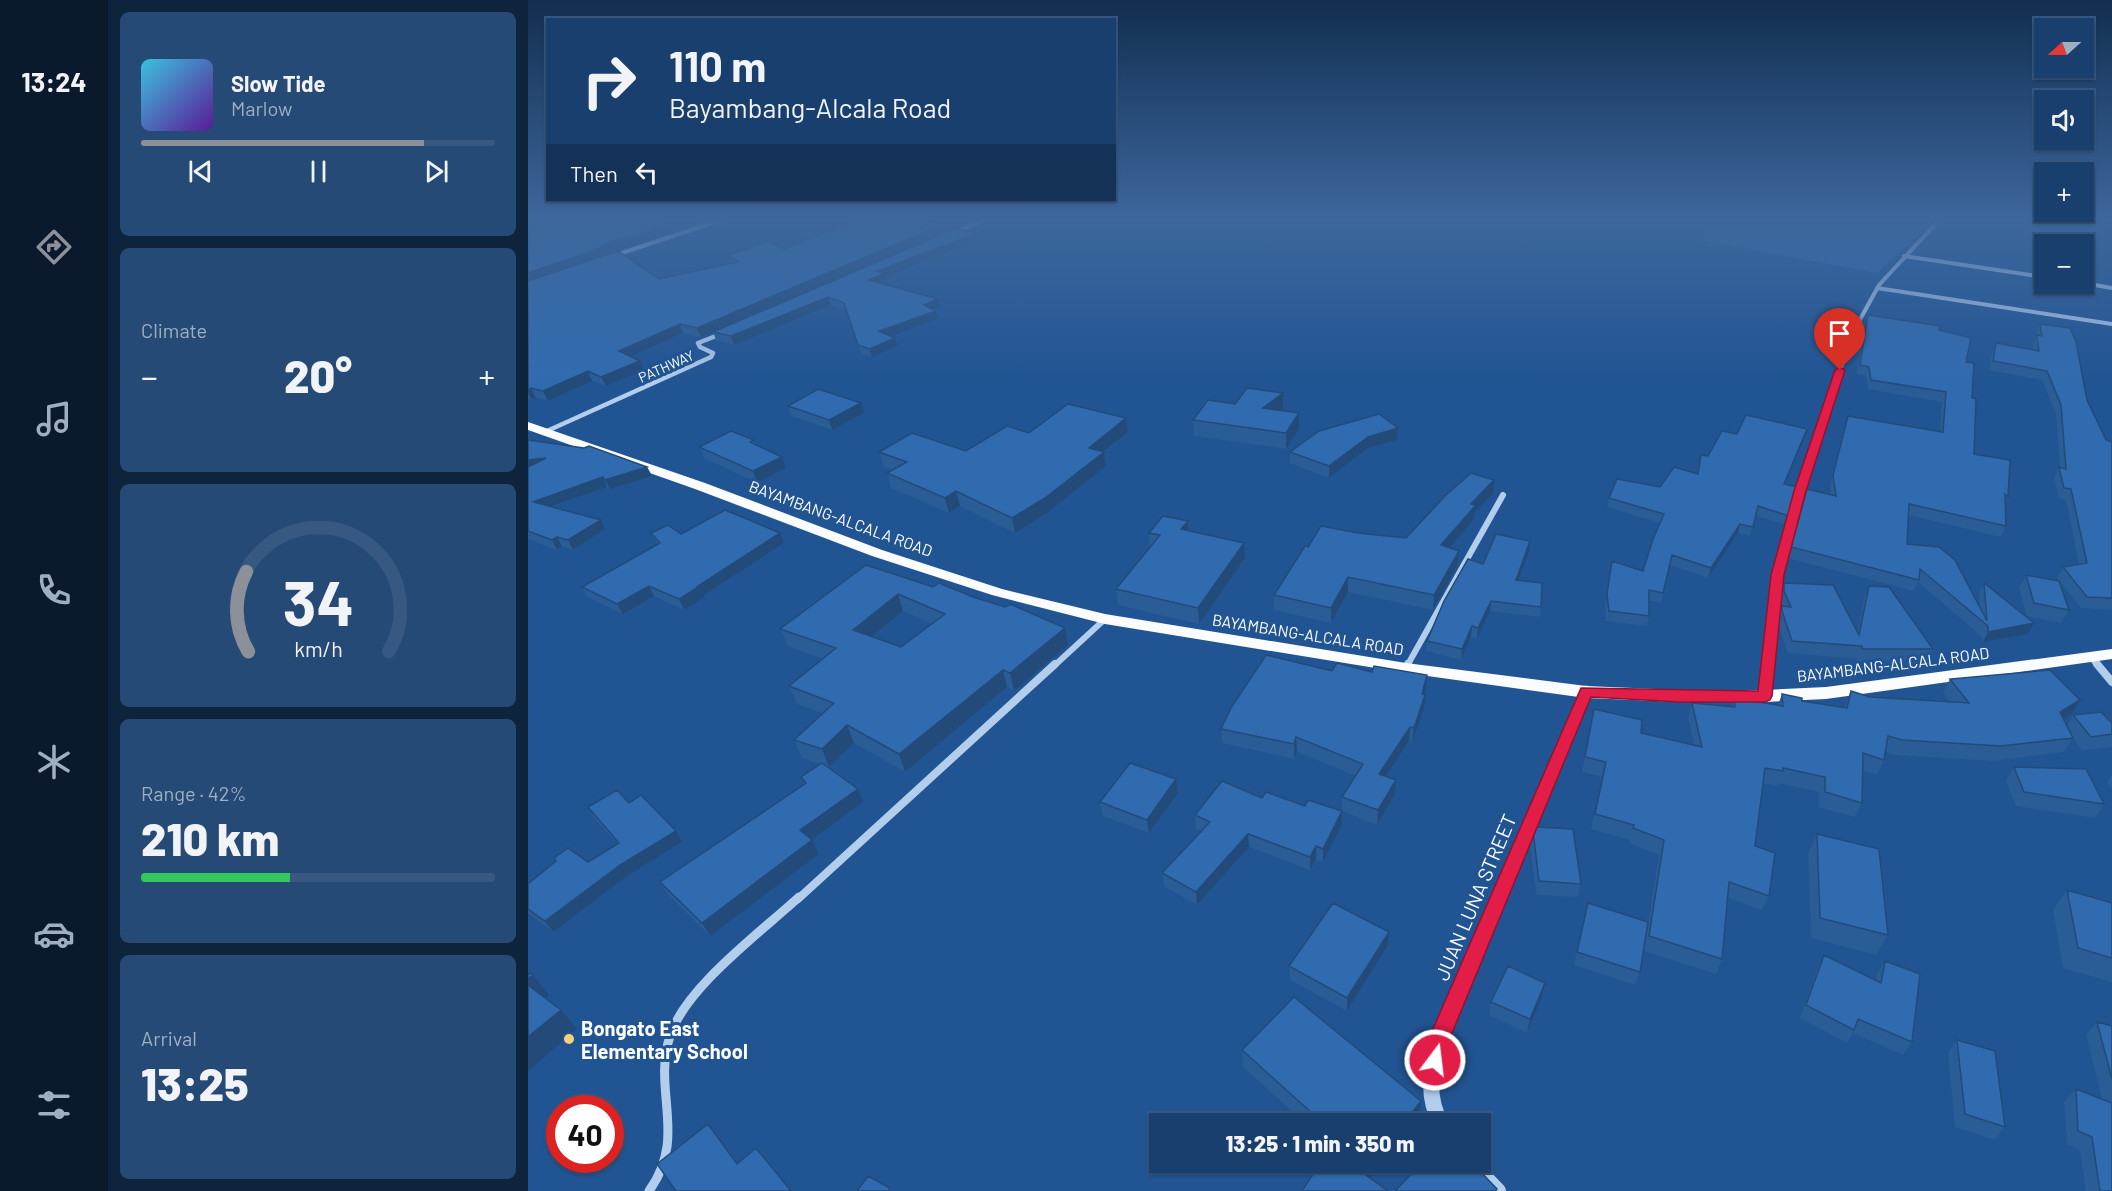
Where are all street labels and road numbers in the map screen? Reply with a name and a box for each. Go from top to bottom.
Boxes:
street label: PATHWAY [636,346,697,386]
street label: BAYAMBANG-ALCALA ROAD [747,476,935,560]
street label: BAYAMBANG-ALCALA ROAD [1211,609,1405,659]
street label: BAYAMBANG-ALCALA ROAD [1796,643,1990,685]
street label: JUAN LUNA STREET [1429,810,1521,984]

